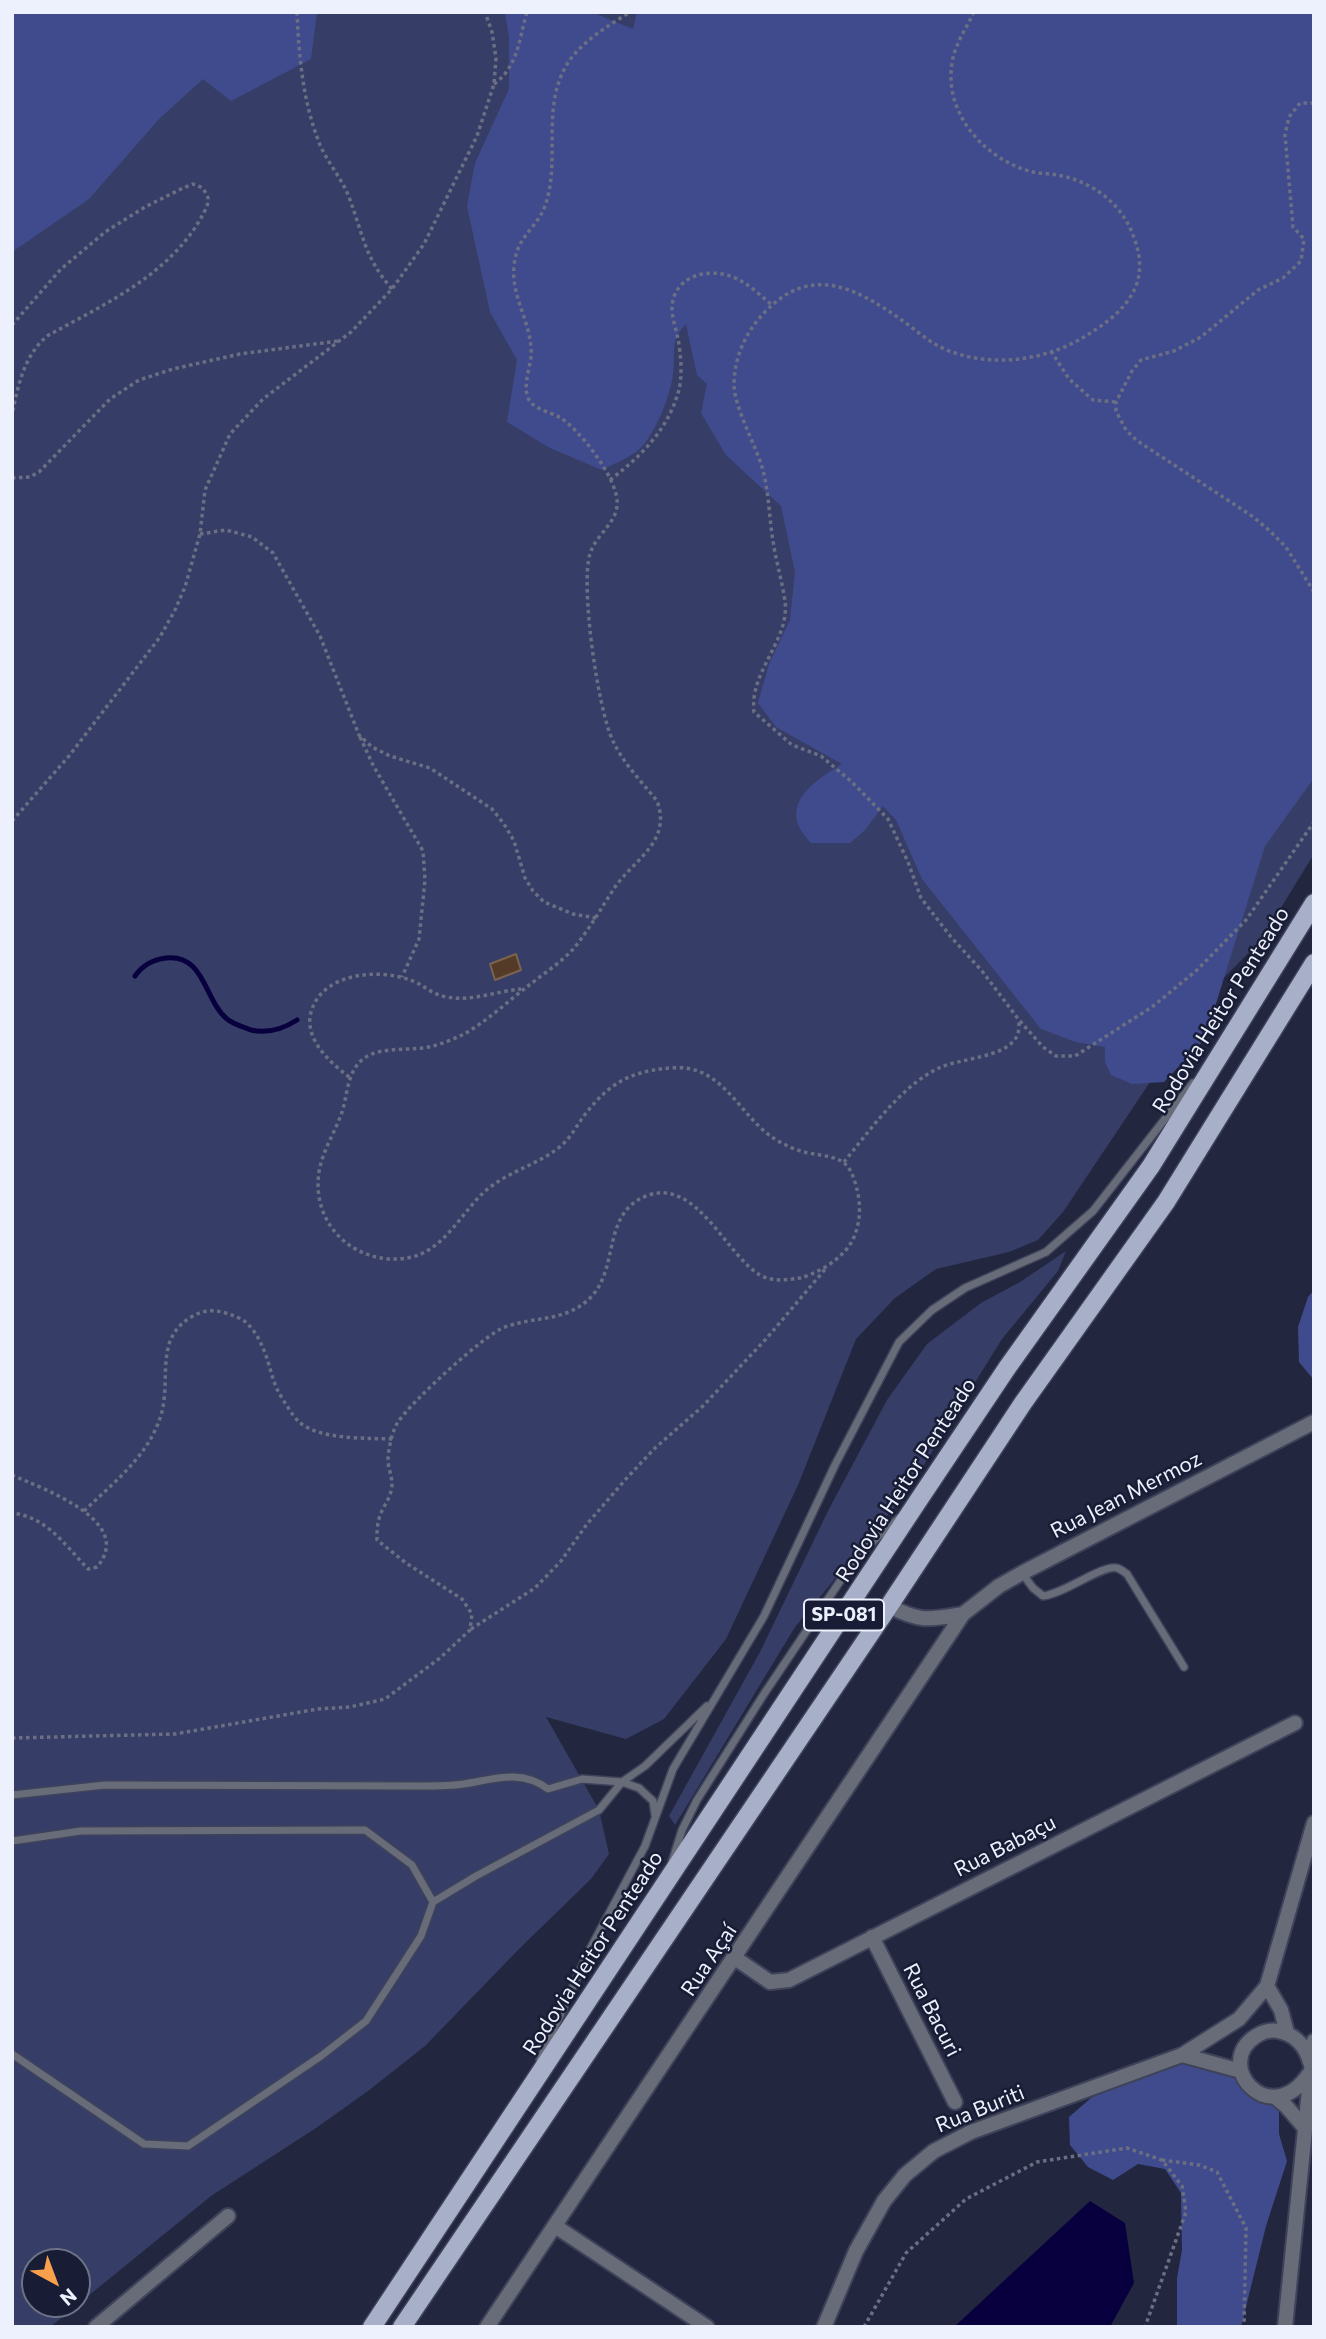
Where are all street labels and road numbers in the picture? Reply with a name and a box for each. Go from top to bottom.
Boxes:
street label: Rodovia Heitor Penteado [1147,902,1295,1118]
street label: Rodovia Heitor Penteado [831,1373,981,1587]
street label: Rua Jean Mermoz [1046,1446,1206,1544]
road number: SP-081 [804,1600,884,1630]
street label: Rua Babaçu [950,1810,1060,1882]
street label: Rodovia Heitor Penteado [518,1846,668,2060]
street label: Rua Açaí [676,1919,742,2001]
street label: Rua Bacuri [898,1959,966,2061]
street label: Rua Buriti [932,2080,1028,2138]

